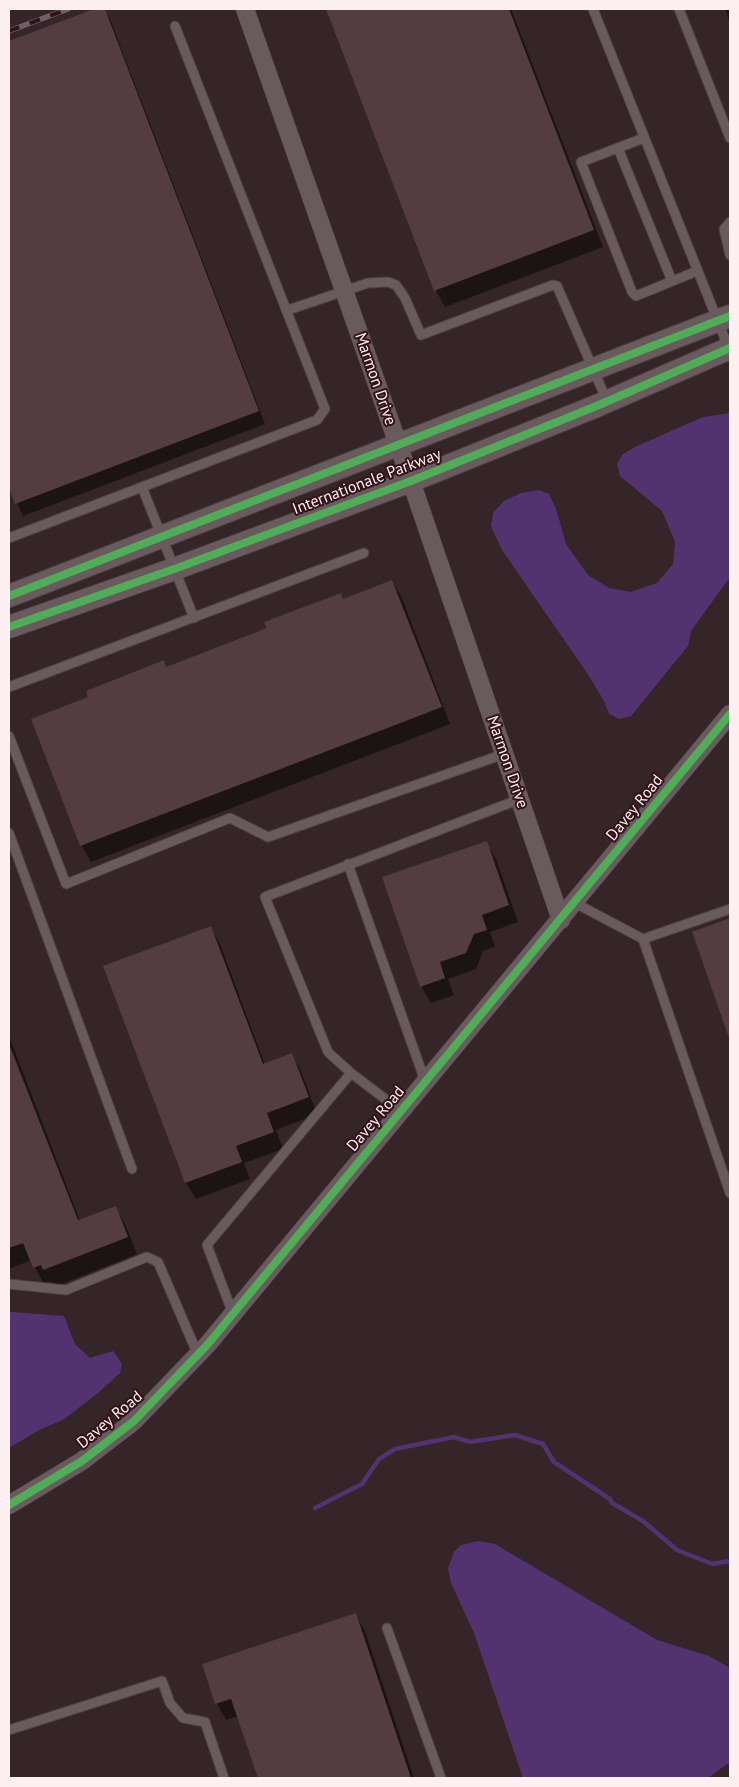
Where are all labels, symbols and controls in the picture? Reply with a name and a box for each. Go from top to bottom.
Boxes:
street label: Marmon Drive [350,330,400,428]
street label: Internationale Parkway [290,445,444,519]
street label: Marmon Drive [482,713,532,811]
street label: Davey Road [603,771,667,845]
street label: Davey Road [343,1082,409,1156]
street label: Davey Road [73,1387,147,1453]

